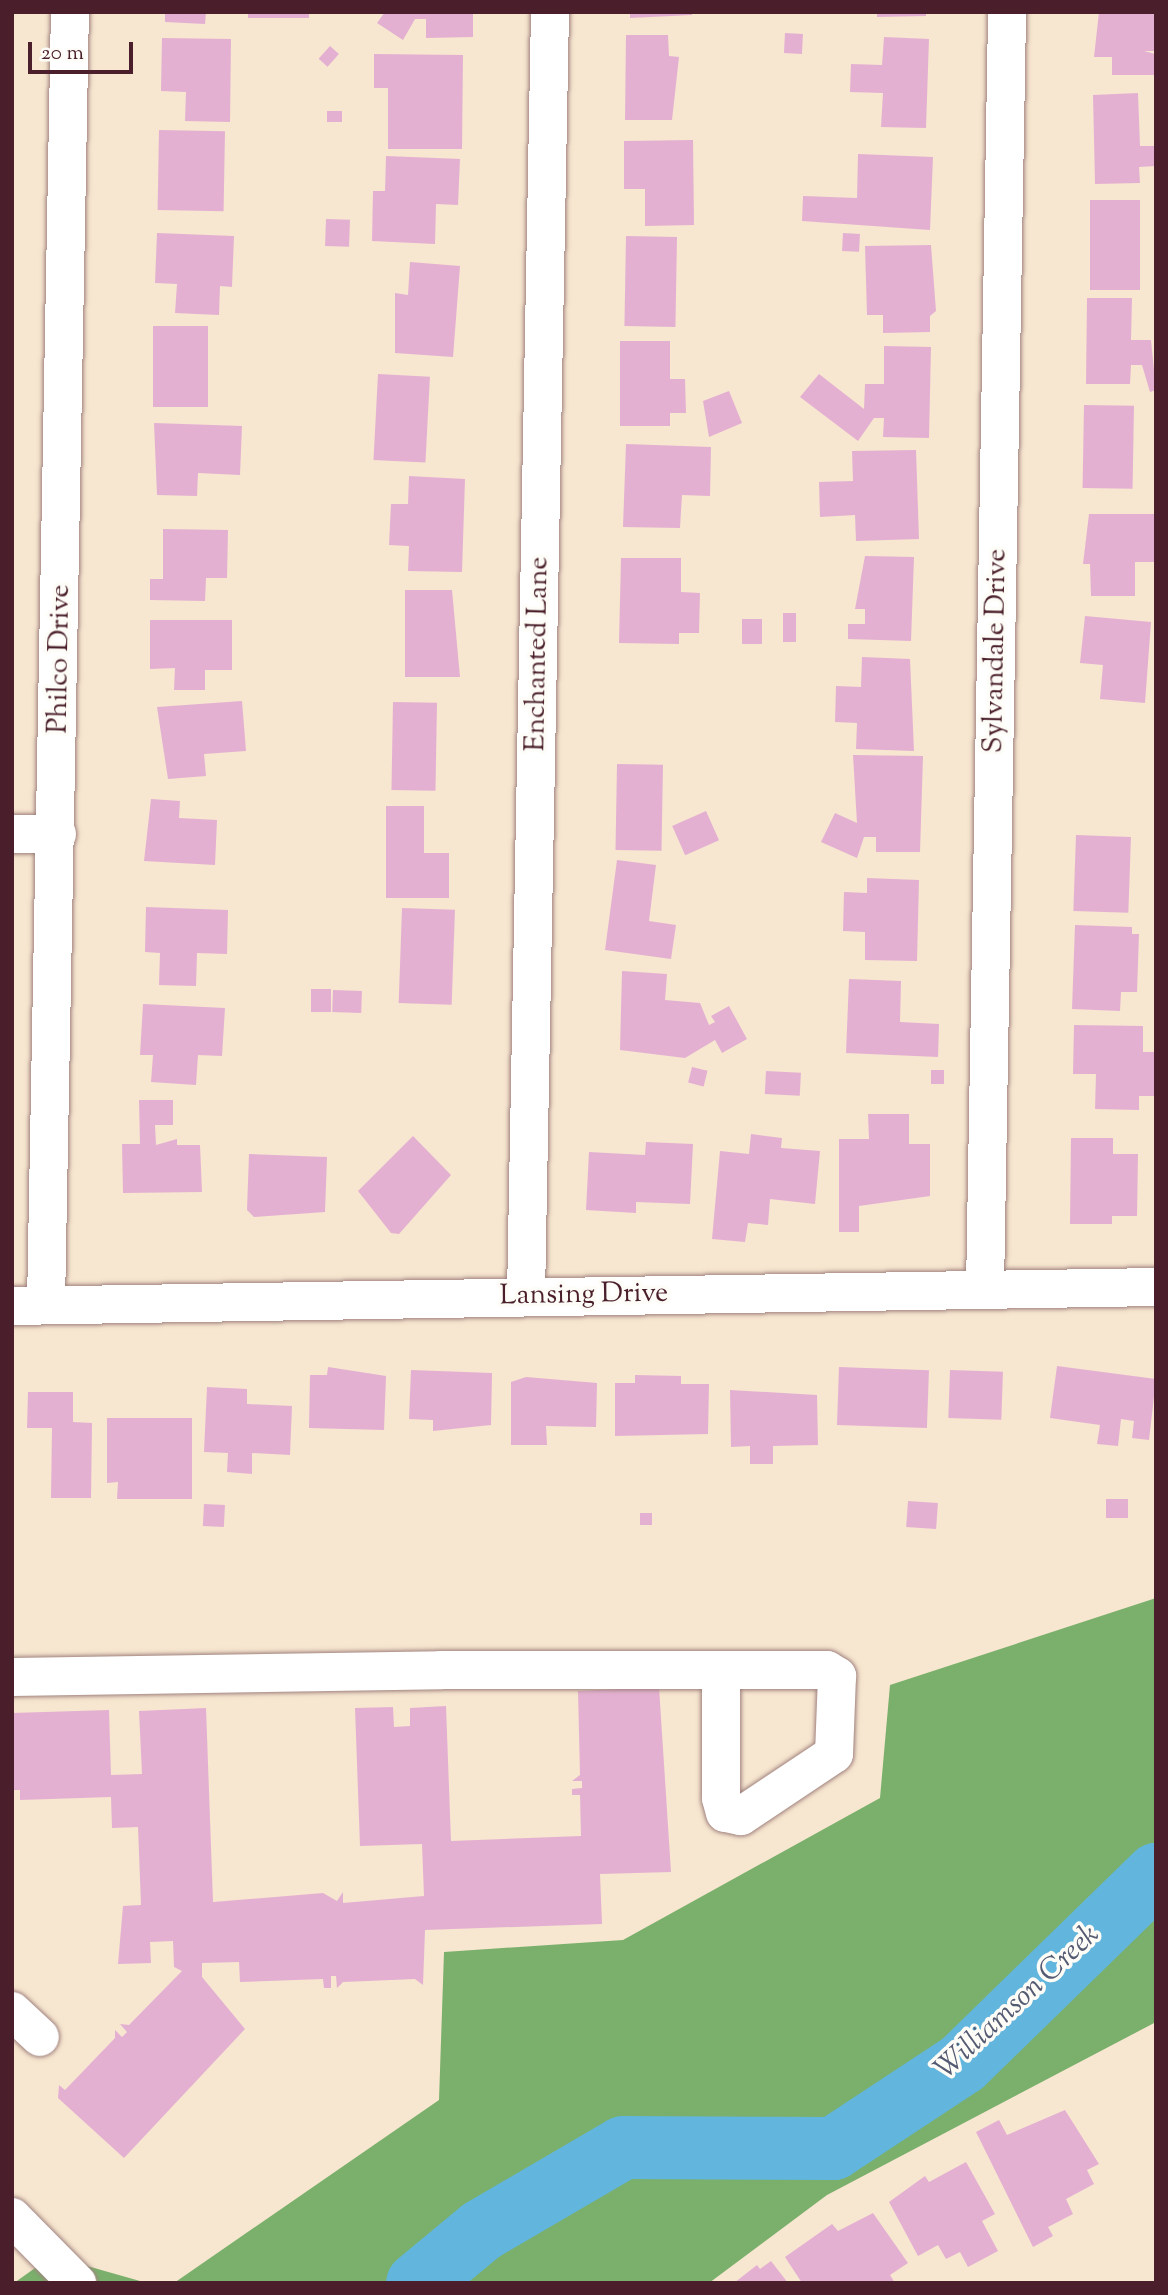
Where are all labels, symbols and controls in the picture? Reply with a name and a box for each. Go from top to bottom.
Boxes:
scale bar [32,28,136,72]
text: 20 m [41,39,84,69]
street label: Sylvandale Drive [977,548,1015,754]
street label: Enchanted Lane [520,556,556,752]
street label: Philco Drive [42,584,78,734]
street label: Lansing Drive [499,1277,669,1313]
water label: Williamson Creek [928,1918,1108,2088]

